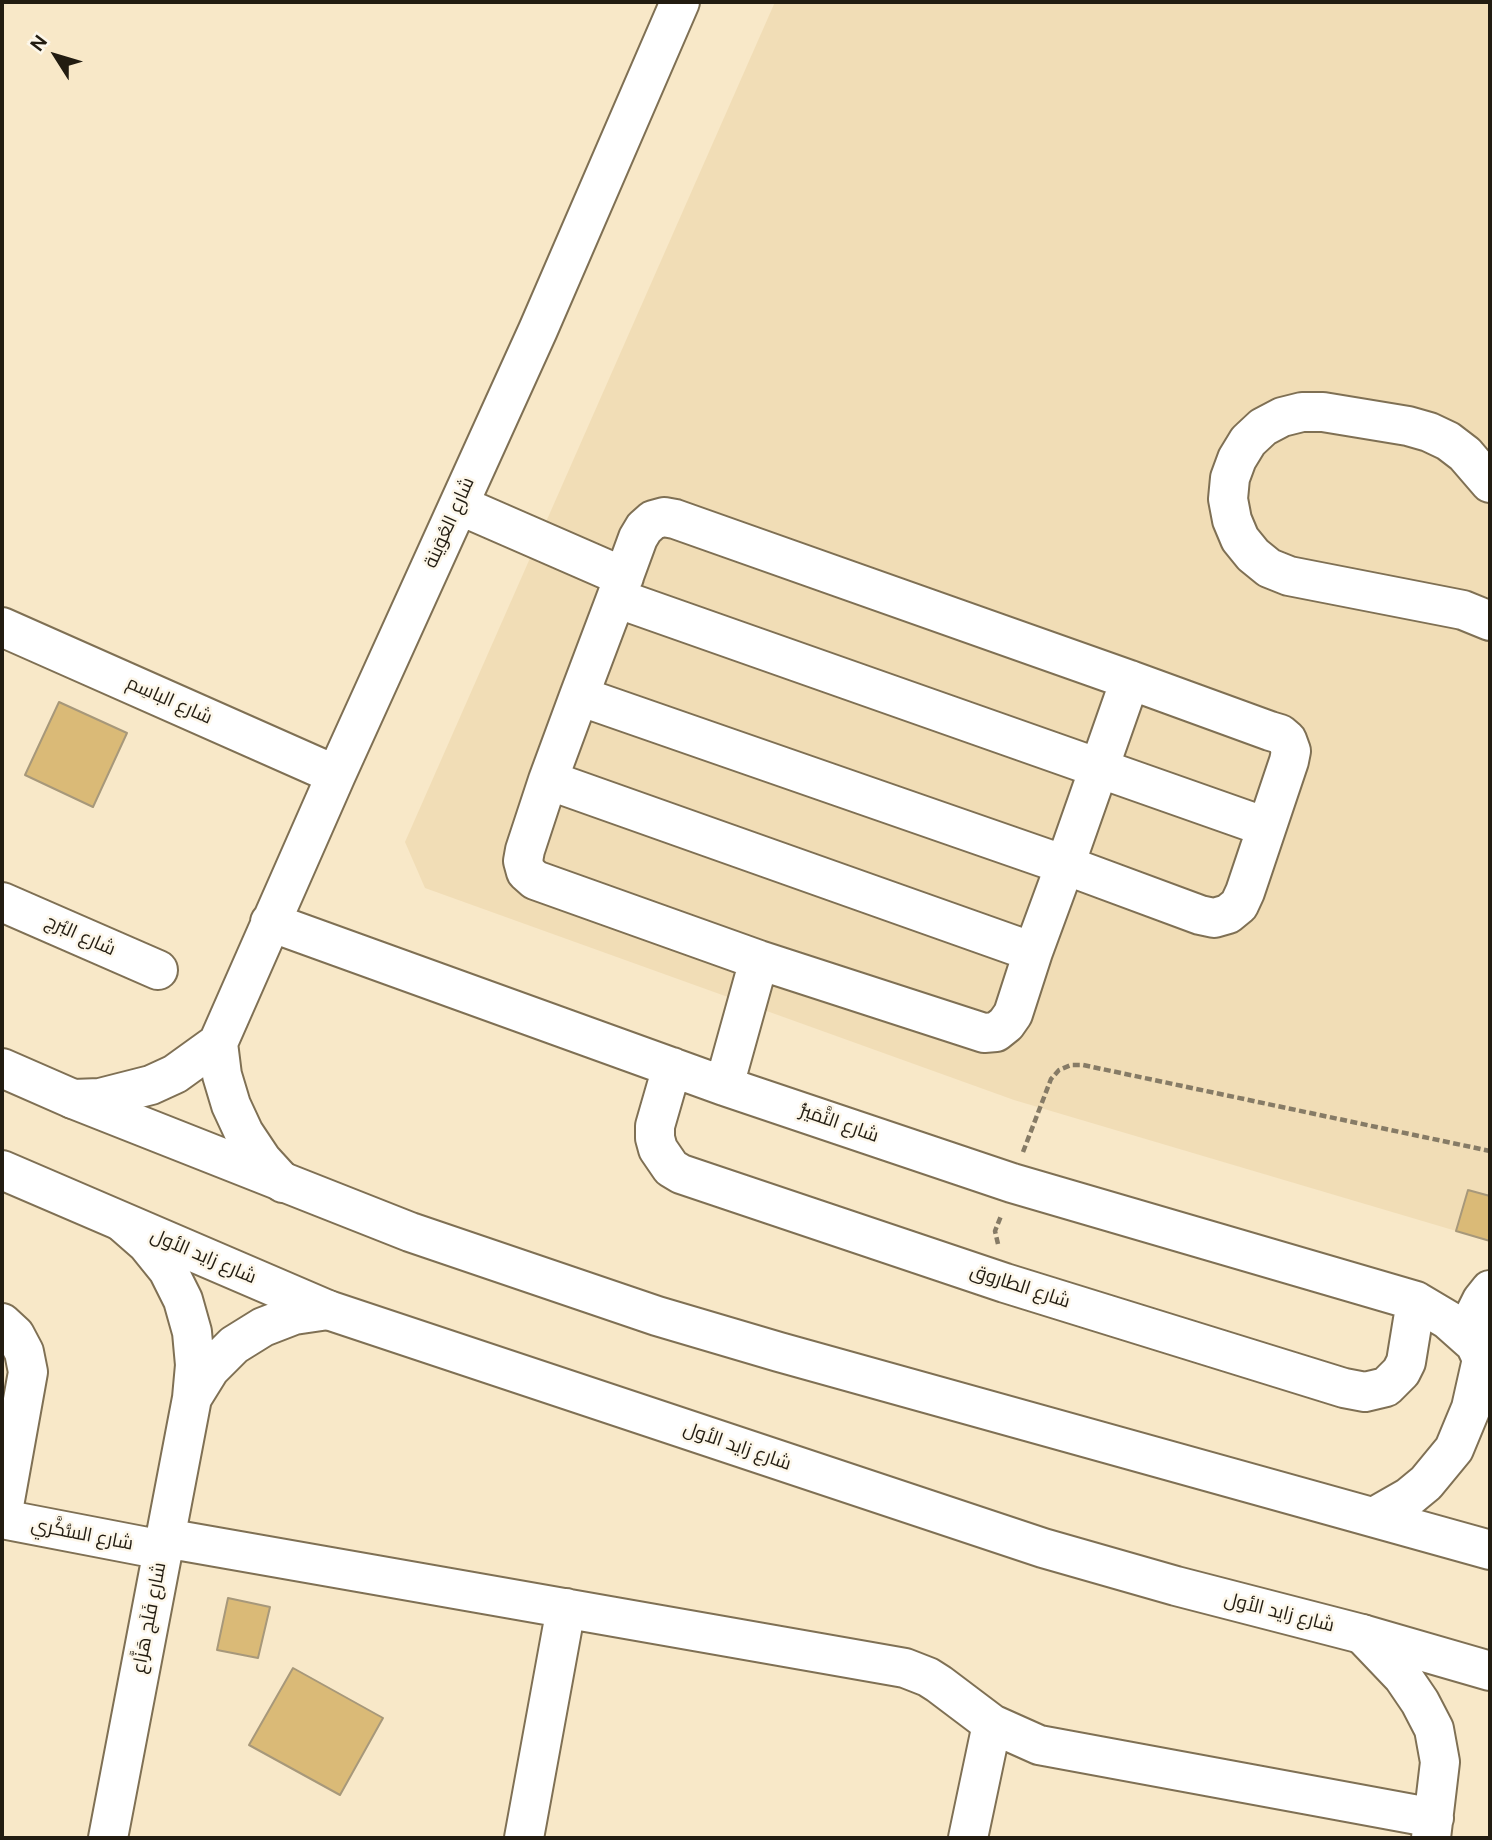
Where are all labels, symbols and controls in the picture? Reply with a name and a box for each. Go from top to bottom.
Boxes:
north arrow [21,21,91,91]
text: N [25,30,53,56]
street label: شارع العُوَينة [420,474,480,572]
street label: شارع الباسِم [123,672,215,730]
street label: شارع البُرج [41,910,119,962]
street label: شارع التَّمَيُّز [797,1100,881,1148]
street label: شارع زايد الأول [147,1225,259,1289]
street label: شارع الطاروق [967,1260,1073,1314]
street label: شارع زايد الأول [680,1418,794,1476]
street label: شارع السُّكَّري [29,1514,135,1556]
street label: شارع فَلَج هَزَّاع [128,1561,172,1675]
street label: شارع زايد الأول [1222,1588,1336,1638]

